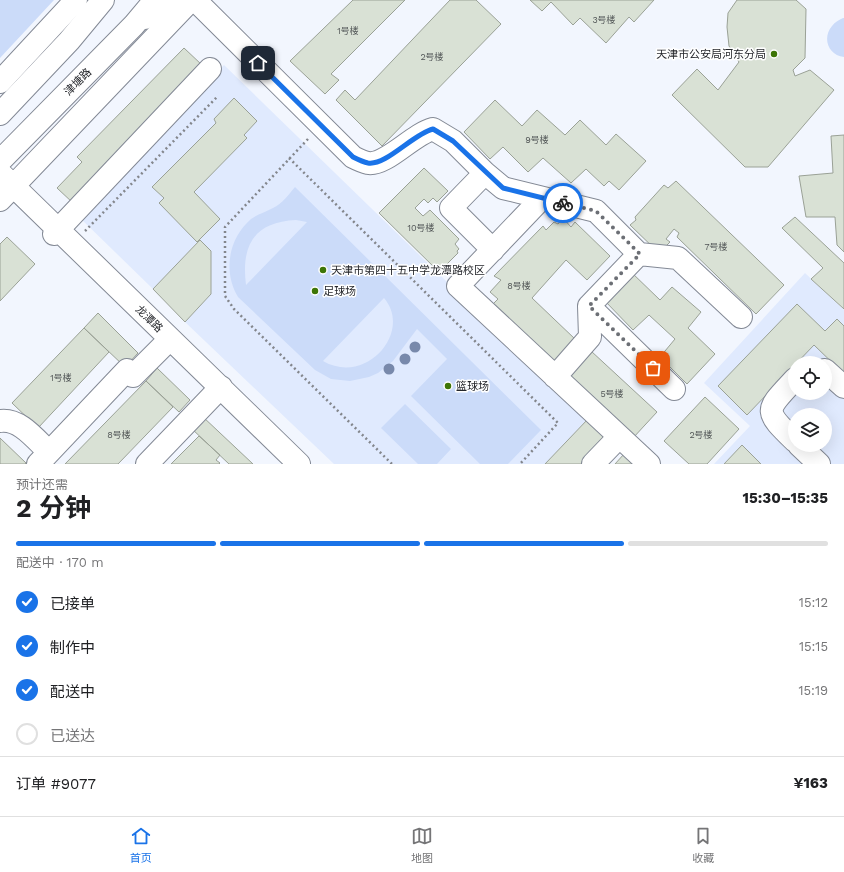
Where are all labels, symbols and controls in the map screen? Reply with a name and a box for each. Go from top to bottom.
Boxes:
house number: 3号楼 [592,15,616,25]
house number: 1号楼 [337,26,359,36]
pin [241,46,275,80]
place label: 天津市公安局河东分局 [656,48,766,61]
marker: 天津市公安局河东分局 [769,49,779,59]
icon: home [247,52,269,74]
house number: 2号楼 [420,52,444,62]
street label: 津塘路 [62,66,94,98]
house number: 9号楼 [525,135,549,145]
courier [543,183,583,223]
icon: bike [552,192,574,214]
house number: 10号楼 [407,223,435,233]
house number: 7号楼 [704,242,728,252]
place label: 天津市第四十五中学龙潭路校区 [331,264,485,277]
marker: 天津市第四十五中学龙潭路校区 [318,265,328,275]
house number: 8号楼 [507,281,531,291]
place label: 足球场 [323,285,356,298]
marker: 足球场 [310,286,320,296]
street label: 龙潭路 [133,303,165,335]
pin [636,351,670,385]
map controls [788,356,832,452]
button: locate [788,356,832,400]
icon: bag [642,357,664,379]
house number: 1号楼 [50,373,72,383]
place label: 篮球场 [456,380,489,393]
marker: 篮球场 [443,381,453,391]
house number: 5号楼 [600,389,624,399]
button: layers [788,408,832,452]
house number: 8号楼 [107,430,131,440]
house number: 2号楼 [689,430,713,440]
text: 预计还需 [16,477,68,492]
text: 15:30–15:35 [743,489,828,507]
text: 2 分钟 [16,493,91,523]
text: 配送中 · 170 m [16,555,104,570]
icon: check [16,591,38,613]
text: 已接单 [50,595,95,613]
text: 15:12 [799,595,828,610]
icon: check [16,635,38,657]
text: 制作中 [50,639,95,657]
text: 15:15 [799,639,828,654]
icon: check [16,679,38,701]
text: 配送中 [50,683,95,701]
text: 15:19 [798,683,828,698]
text: 已送达 [50,727,95,745]
text: ¥163 [793,774,828,792]
text: 订单 #9077 [16,775,96,793]
tab: 首页 [130,825,152,865]
tab: 地图 [411,825,433,865]
tab: 收藏 [692,825,714,865]

